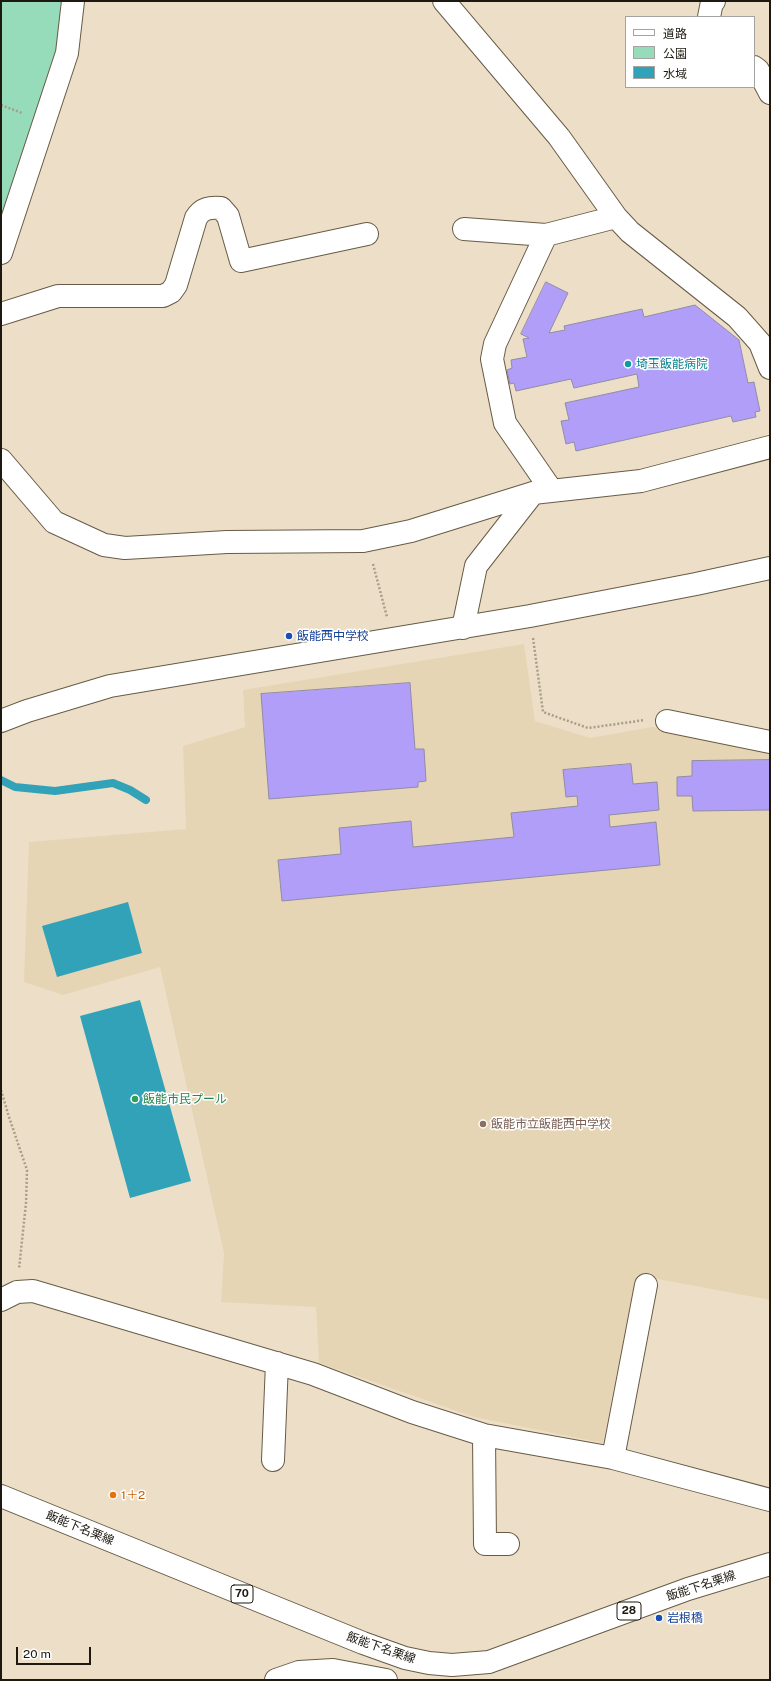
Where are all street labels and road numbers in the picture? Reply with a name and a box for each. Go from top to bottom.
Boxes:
street label: 飯能下名栗線 [44,1508,116,1548]
street label: 飯能下名栗線 [665,1568,737,1604]
road number: 70 [231,1585,253,1603]
road number: 28 [617,1602,641,1620]
street label: 飯能下名栗線 [345,1629,417,1667]

